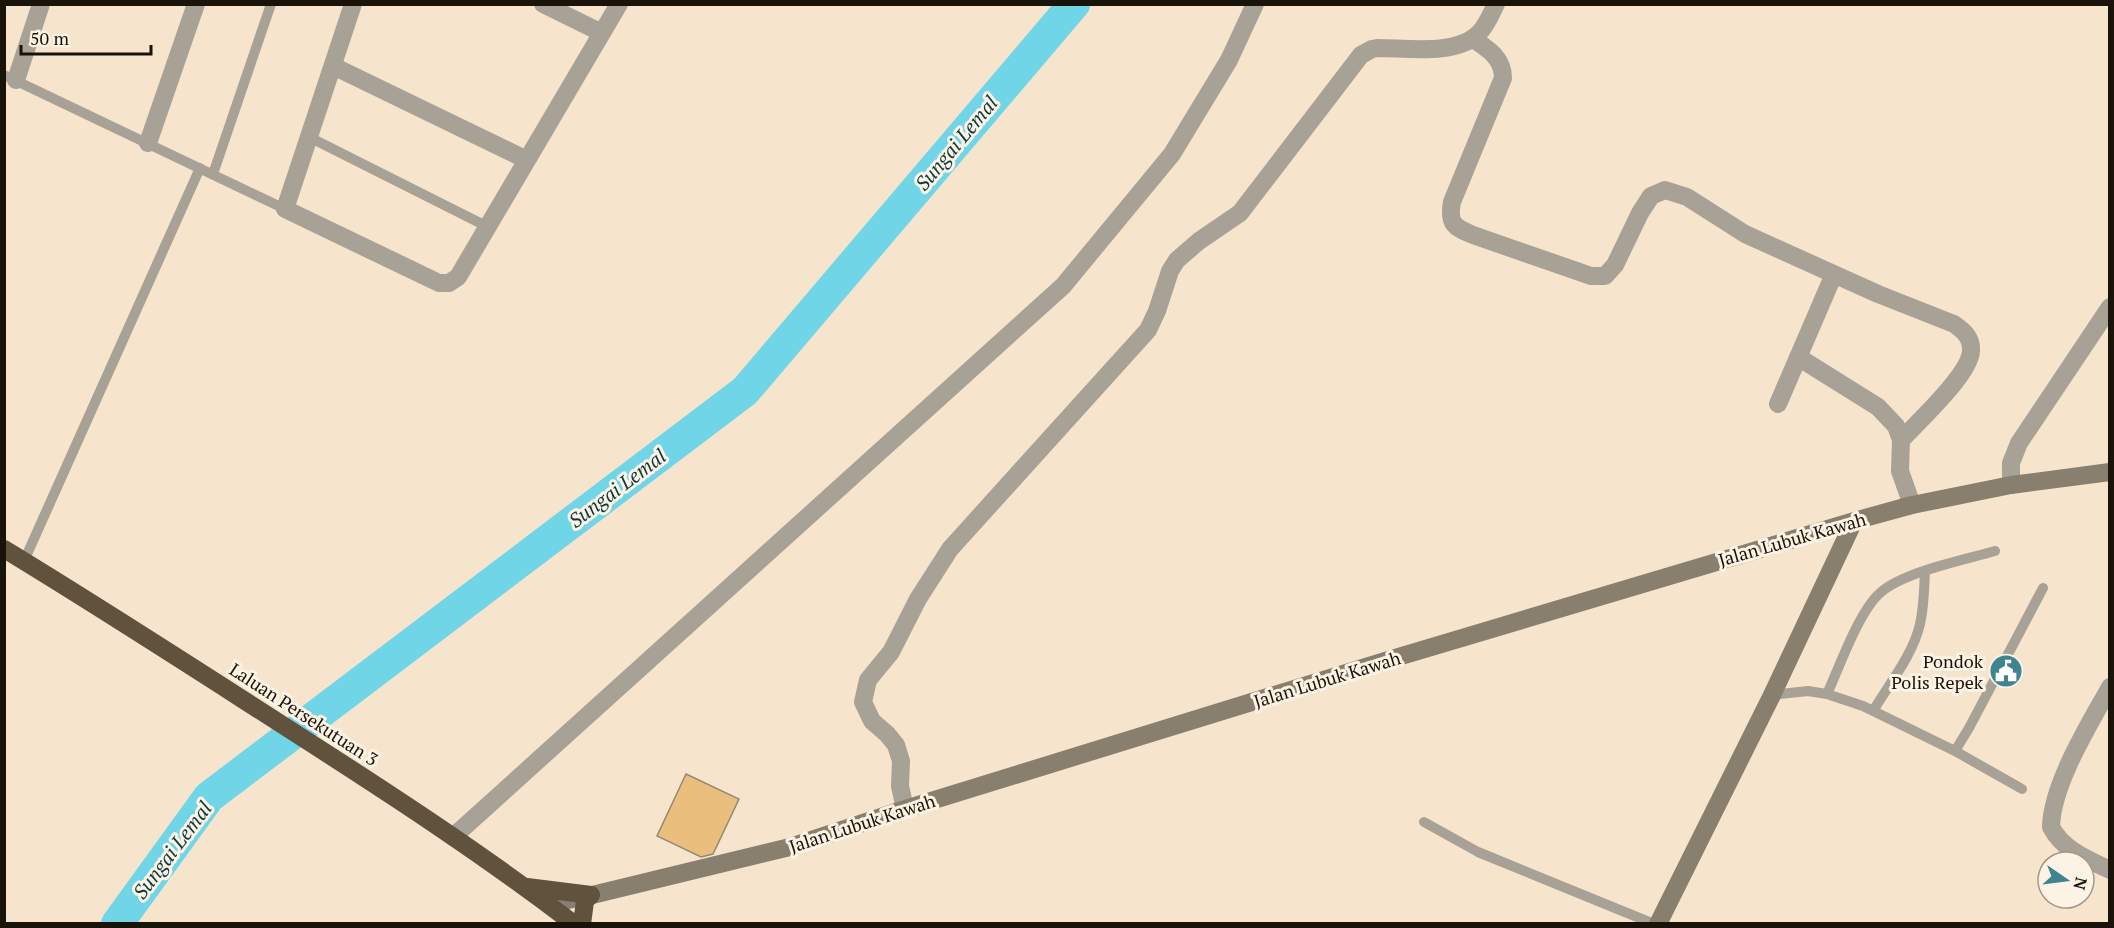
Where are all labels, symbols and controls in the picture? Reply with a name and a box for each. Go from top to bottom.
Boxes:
scale bar [21,18,152,56]
text: 50 m [30,26,70,50]
water label: Sungai Lemal [909,90,1004,196]
water label: Sungai Lemal [563,442,672,534]
street label: Jalan Lubuk Kawah [1715,506,1869,572]
street label: Jalan Lubuk Kawah [1251,645,1404,713]
place label: Pondok Polis Repek [1891,649,1984,694]
public building icon: Pondok Polis Repek [1988,653,2024,689]
street label: Laluan Persekutuan 3 [225,657,383,771]
street label: Jalan Lubuk Kawah [786,788,939,858]
water label: Sungai Lemal [126,795,218,904]
north arrow [2036,850,2096,910]
text: N [2068,875,2093,892]

